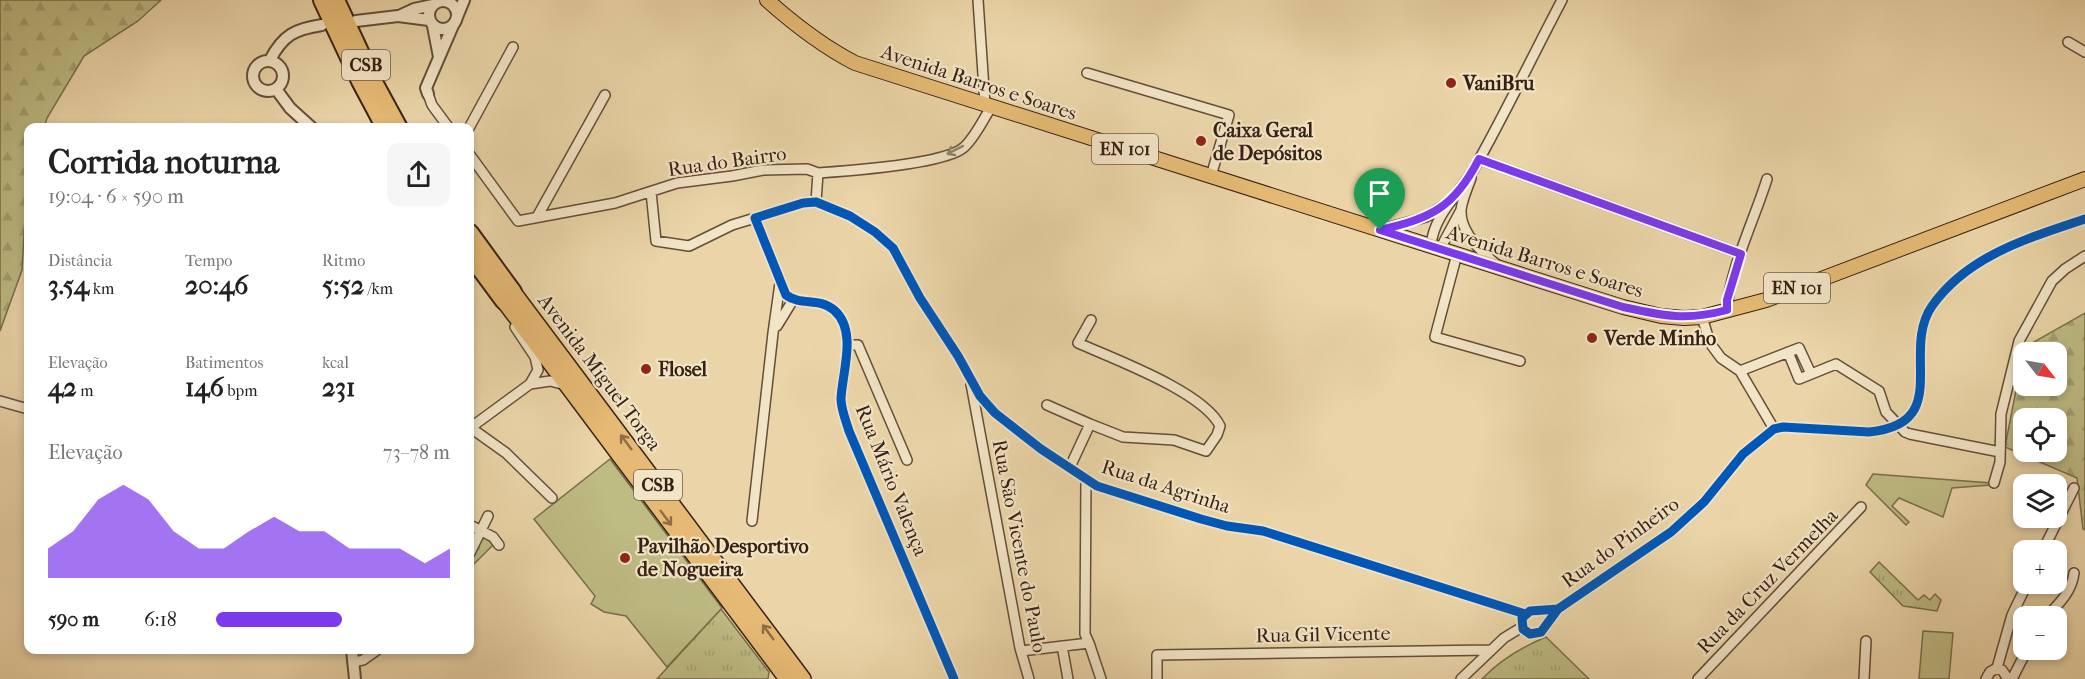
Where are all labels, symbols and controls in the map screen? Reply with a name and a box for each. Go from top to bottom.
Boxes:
street label: Avenida Barros e Soares [877,40,1080,125]
road number: CSB [342,50,390,80]
place label: VaniBru [1462,72,1535,95]
marker: VaniBru [1444,76,1458,90]
place label: Caixa Geral de Depósitos [1213,119,1323,165]
road number: EN 101 [1092,134,1158,164]
marker: Caixa Geral de Depósitos [1194,134,1208,148]
street label: Rua do Bairro [666,142,788,181]
text: Corrida noturna [48,143,279,182]
button: share [387,143,450,206]
one-way arrow [947,145,965,157]
pin [1354,168,1405,230]
icon: arrive [1363,177,1396,210]
text: 19:04 · 6 × 590 m [48,185,184,208]
street label: Avenida Barros e Soares [1443,220,1646,302]
text: Distância [48,251,112,270]
text: Tempo [185,251,232,270]
text: Ritmo [322,251,365,270]
text: 3.54 [48,270,89,301]
text: 20:46 [185,270,248,301]
text: 5:52 [322,270,364,301]
road number: EN 101 [1764,273,1830,303]
text: km [89,279,114,298]
text: /km [364,279,393,298]
street label: Avenida Miguel Torga [533,289,666,456]
place label: Verde Minho [1603,327,1716,350]
marker: Verde Minho [1585,331,1599,345]
north arrow [2013,342,2067,396]
map controls [2013,342,2067,660]
text: Elevação [48,353,108,372]
text: Batimentos [185,353,263,372]
text: kcal [322,353,349,372]
place label: Flosel [657,358,708,381]
marker: Flosel [639,362,653,376]
text: 42 [48,372,77,403]
text: 146 [185,372,224,403]
text: 231 [322,372,355,403]
text: m [77,381,93,400]
text: bpm [224,381,257,400]
street label: Rua Mário Valença [851,401,933,560]
button: locate [2013,408,2067,462]
one-way arrow [620,435,632,451]
street label: Rua São Vicente do Paulo [988,438,1051,655]
text: Elevação [48,441,123,464]
text: 73–78 m [383,441,450,464]
street label: Rua da Agrinha [1099,455,1234,518]
road number: CSB [634,470,682,500]
button: layers [2013,474,2067,528]
street label: Rua do Pinheiro [1557,492,1683,593]
street label: Rua da Cruz Vermelha [1692,504,1843,659]
one-way arrow [660,509,672,525]
place label: Pavilhão Desportivo de Nogueira [637,535,809,581]
button: + [2013,540,2067,594]
marker: Pavilhão Desportivo de Nogueira [618,551,632,565]
button: − [2013,606,2067,660]
text: 590 m [48,608,99,631]
text: 6:18 [144,608,177,631]
street label: Rua Gil Vicente [1255,622,1391,647]
one-way arrow [762,625,774,641]

